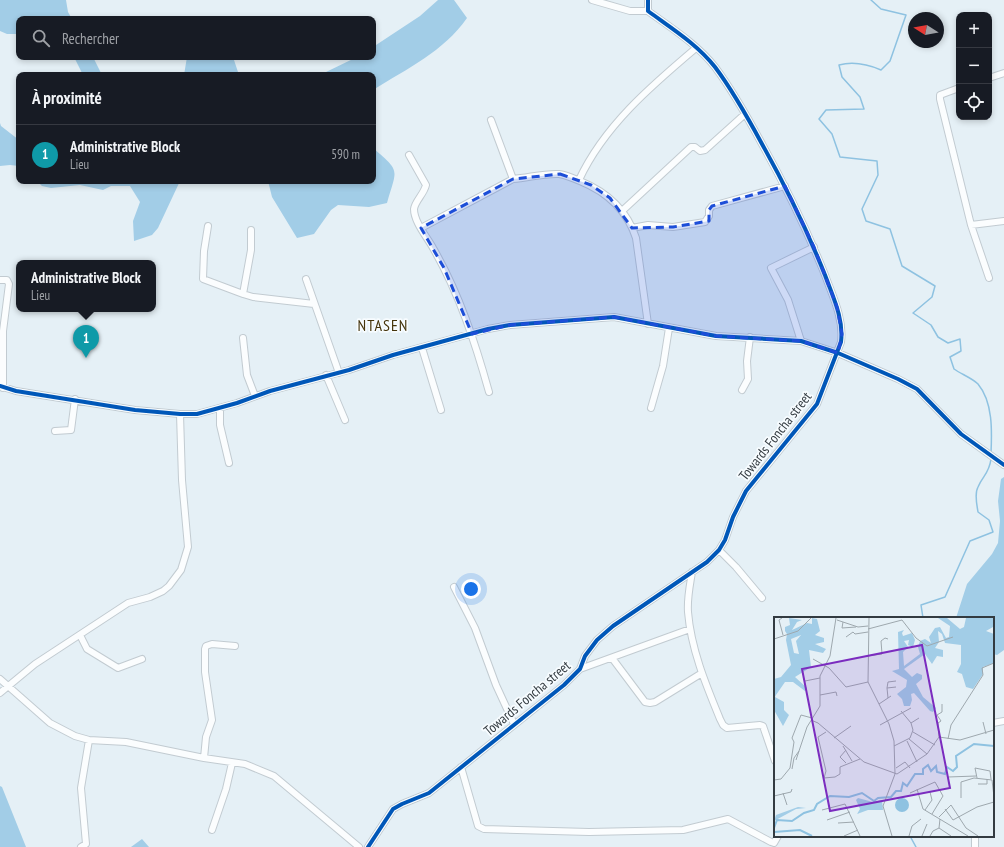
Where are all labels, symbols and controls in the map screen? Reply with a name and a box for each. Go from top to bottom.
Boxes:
north arrow [908,12,944,48]
map controls [956,12,992,120]
button: + [956,12,992,48]
search box [16,16,376,60]
icon: search [30,27,52,49]
text: Rechercher [62,29,119,48]
button: − [956,48,992,84]
button: locate [956,84,992,120]
text: À proximité [32,87,102,109]
text: Administrative Block [70,137,180,156]
text: 1 [42,146,48,163]
text: 590 m [331,146,360,163]
text: Lieu [70,156,89,173]
popup [16,260,156,312]
text: Administrative Block [31,268,141,287]
text: Lieu [31,287,50,304]
district label: NTASEN [358,315,408,335]
pin: 1 [73,325,99,358]
street label: Towards Foncha street [735,388,815,484]
your location [461,579,481,599]
inset map [774,617,994,837]
street label: Towards Foncha street [480,656,574,739]

